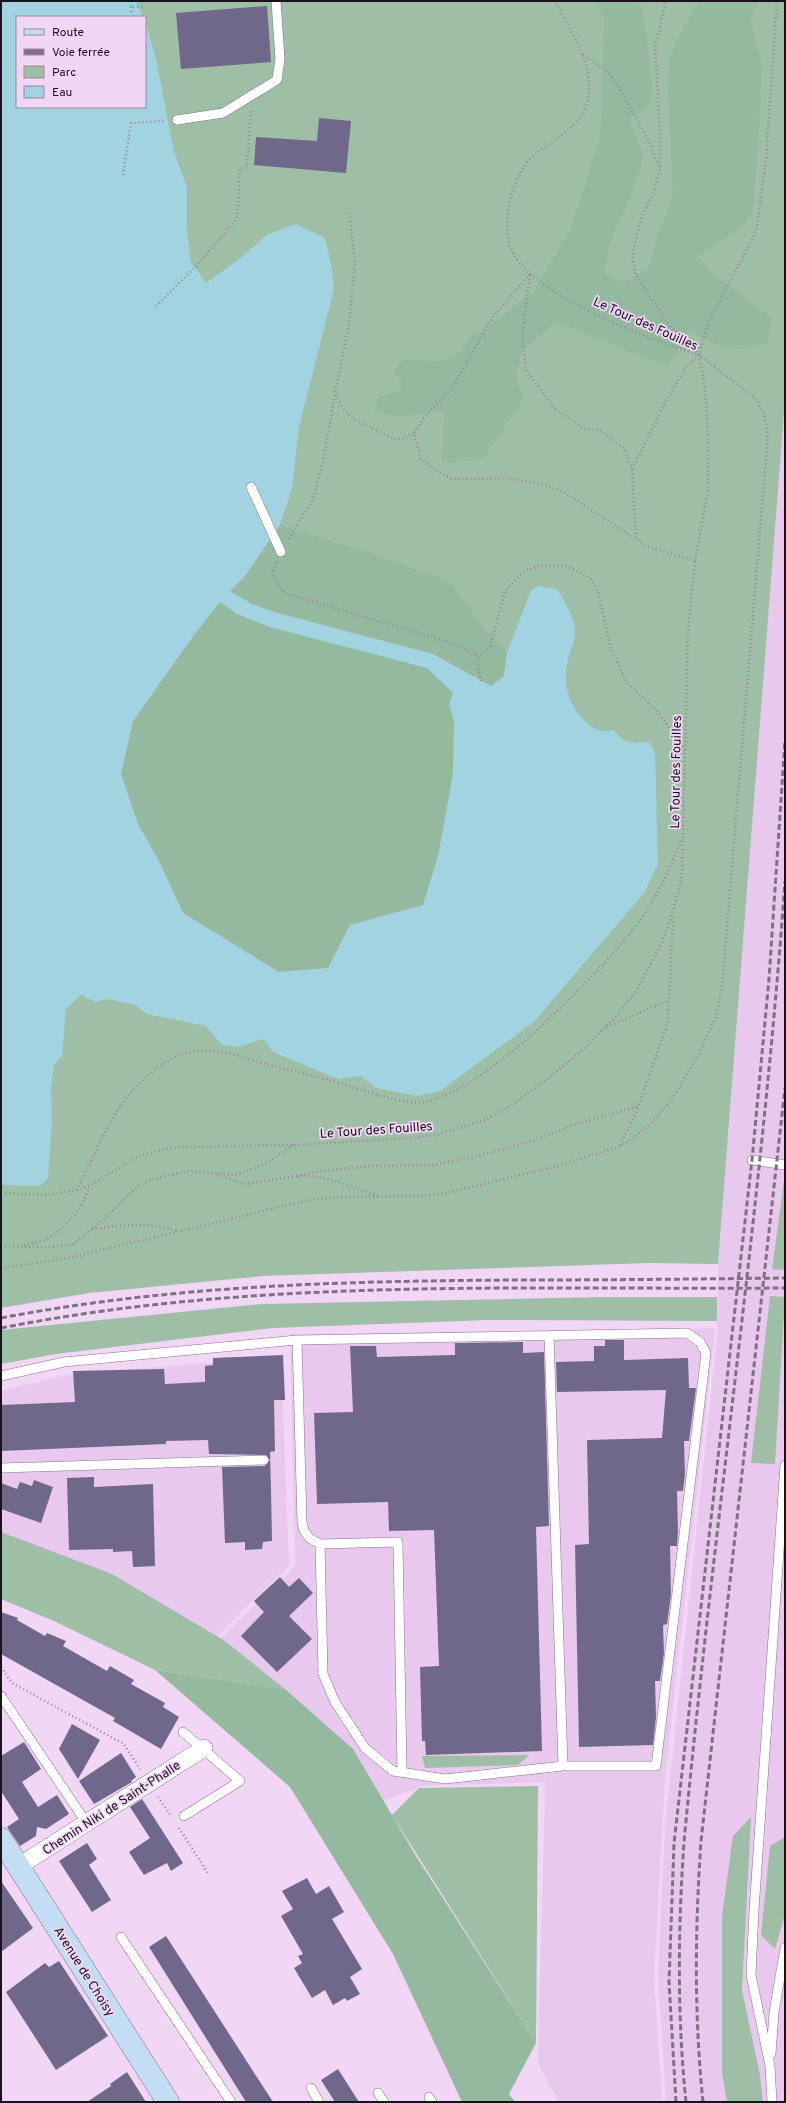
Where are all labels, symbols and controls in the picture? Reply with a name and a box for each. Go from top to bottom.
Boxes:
legend [16,16,146,108]
text: Route [52,25,84,41]
text: Voie ferrée [52,45,110,61]
text: Parc [52,65,76,81]
text: Eau [52,85,72,101]
street label: Le Tour des Fouilles [590,294,700,355]
street label: Le Tour des Fouilles [668,715,686,829]
street label: Le Tour des Fouilles [319,1119,433,1143]
street label: Chemin Niki de Saint-Phalle [40,1758,184,1859]
street label: Avenue de Choisy [49,1924,117,2020]

